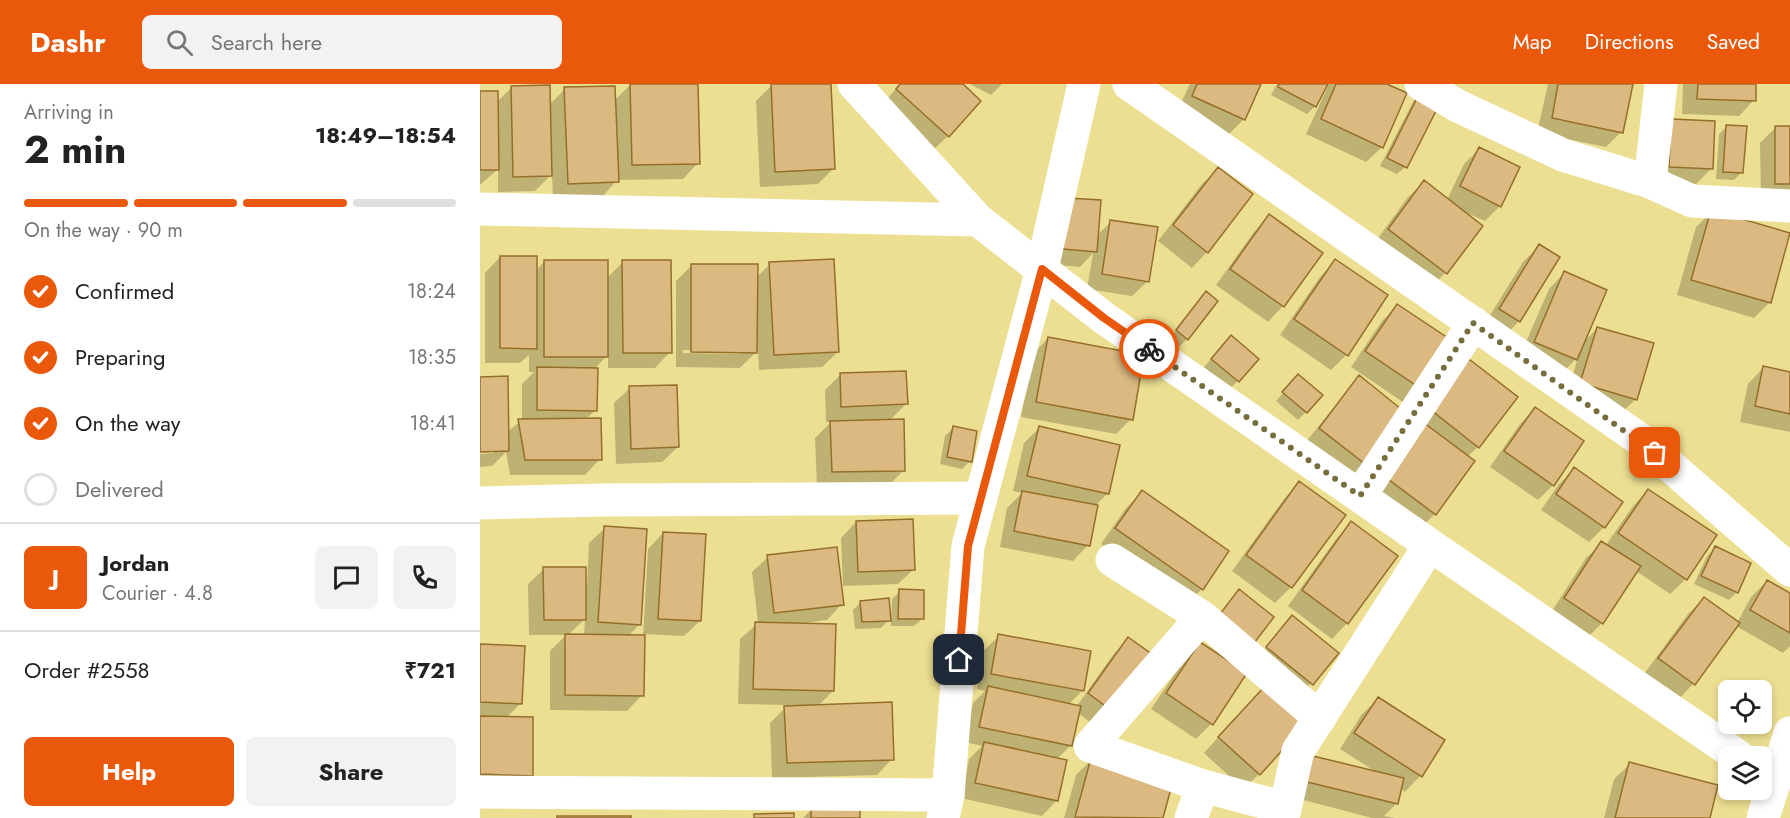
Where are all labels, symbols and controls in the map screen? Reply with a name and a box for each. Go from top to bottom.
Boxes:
search box [142,15,562,69]
text: Dashr [30,22,106,63]
icon: search [163,26,196,59]
text: Search here [211,26,322,58]
text: Map [1513,27,1552,57]
text: Directions [1585,27,1674,57]
text: Saved [1707,27,1760,57]
text: Arriving in [24,98,114,127]
text: 18:49–18:54 [315,119,456,151]
text: 2 min [24,121,126,178]
text: On the way · 90 m [24,216,183,245]
icon: check [24,275,57,308]
text: Confirmed [75,275,174,307]
text: 18:24 [407,277,456,306]
courier [1119,319,1179,379]
icon: bike [1133,333,1166,366]
icon: check [24,341,57,374]
text: Preparing [75,341,166,373]
text: 18:35 [408,343,456,372]
icon: check [24,407,57,440]
text: On the way [75,407,180,439]
text: 18:41 [409,409,456,438]
pin [1629,427,1680,478]
icon: bag [1638,436,1671,469]
text: Delivered [75,473,164,505]
button: chat [315,546,378,609]
button: phone [393,546,456,609]
text: Jordan [102,547,169,579]
text: J [52,561,59,593]
text: Courier · 4.8 [102,579,213,608]
pin [933,634,984,685]
icon: home [942,643,975,676]
text: Order #2558 [24,654,150,686]
text: ₹721 [405,654,456,686]
map controls [1718,680,1772,800]
button: locate [1718,680,1772,734]
button: Help [24,737,234,806]
button: Share [246,737,456,806]
button: layers [1718,746,1772,800]

